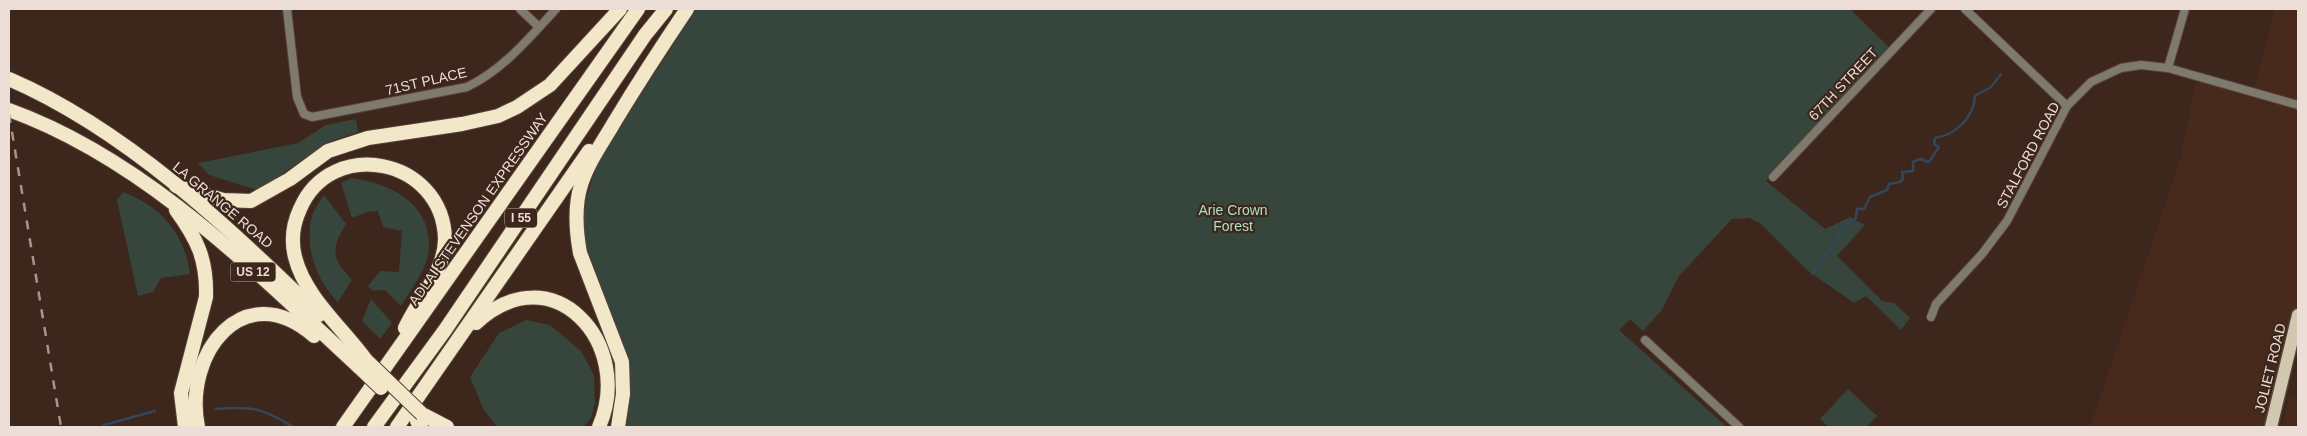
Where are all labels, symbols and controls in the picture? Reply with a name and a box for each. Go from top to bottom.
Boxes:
street label: 67TH STREET [1805,44,1881,124]
street label: 71ST PLACE [384,64,468,98]
street label: STALFORD ROAD [1993,99,2063,211]
street label: ADLAI STEVENSON EXPRESSWAY [405,109,551,308]
street label: LA GRANGE ROAD [170,159,276,251]
park label: Arie Crown Forest [1198,202,1268,234]
road number: I 55 [505,208,537,228]
road number: US 12 [230,262,276,282]
street label: JOLIET ROAD [2251,322,2289,414]

